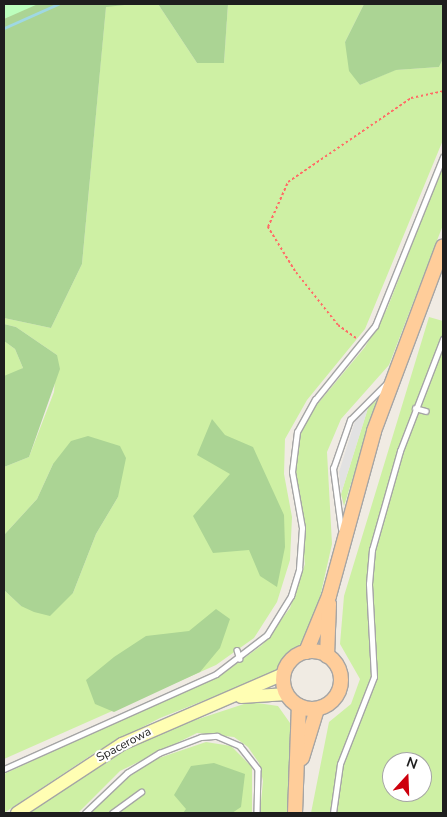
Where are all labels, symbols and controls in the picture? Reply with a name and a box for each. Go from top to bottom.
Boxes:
street label: Spacerowa [94,725,154,765]
north arrow [382,752,432,802]
text: N [404,753,420,774]

